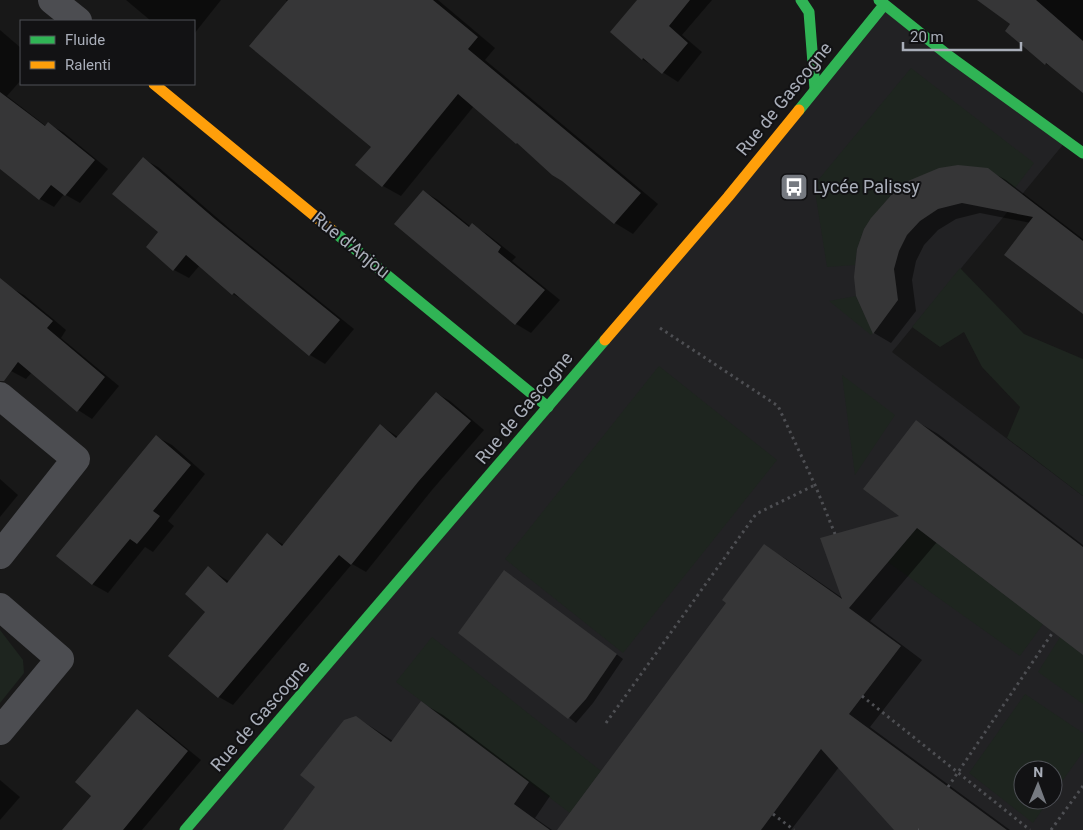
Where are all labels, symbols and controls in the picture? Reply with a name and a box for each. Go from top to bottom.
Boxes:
legend [20,20,195,85]
scale bar [903,20,1020,52]
text: 20 m [910,28,944,46]
text: Fluide [65,31,105,49]
street label: Rue de Gascogne [731,38,836,160]
text: Ralenti [65,56,111,74]
bus stop icon: Lycée Palissy [779,172,809,202]
place label: Lycée Palissy [813,176,920,197]
street label: Rue d'Anjou [308,207,394,282]
street label: Rue de Gascogne [471,347,577,468]
street label: Rue de Gascogne [206,656,313,775]
north arrow [1013,760,1063,810]
text: N [1033,764,1043,780]

